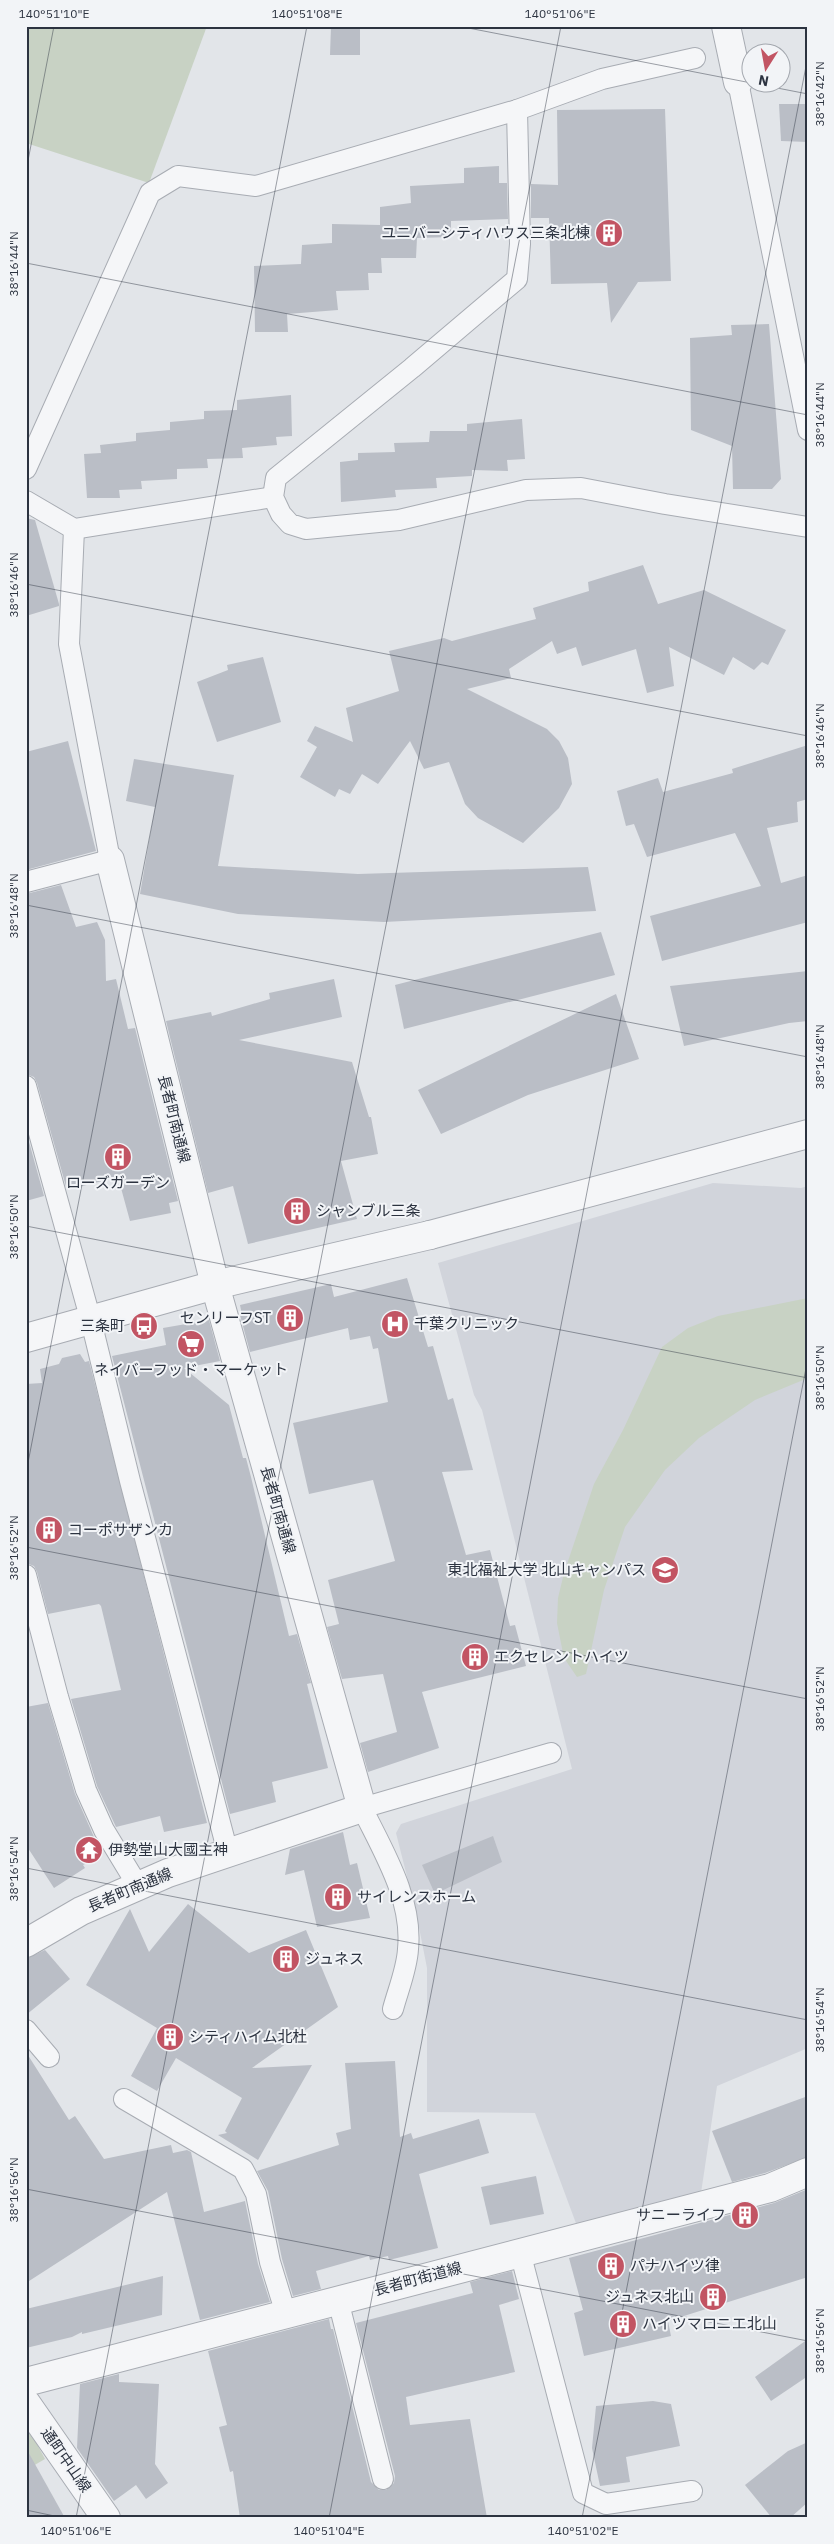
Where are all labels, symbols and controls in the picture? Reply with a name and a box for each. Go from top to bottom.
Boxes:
text: 140°51'10"E [19,6,89,21]
text: 140°51'08"E [272,6,342,21]
text: 140°51'06"E [525,6,595,21]
north arrow [742,42,792,92]
text: 38°16'42"N [812,61,827,127]
text: N [757,71,770,91]
building icon: ユニバーシティハウス三条北棟 [594,218,624,248]
place label: ユニバーシティハウス三条北棟 [381,223,590,242]
text: 38°16'44"N [6,231,21,297]
text: 38°16'44"N [812,382,827,448]
text: 38°16'46"N [6,552,21,618]
text: 38°16'46"N [812,703,827,769]
text: 38°16'48"N [6,873,21,939]
text: 38°16'48"N [812,1024,827,1090]
street label: 長者町南通線 [154,1073,195,1165]
building icon: ローズガーデン [103,1142,133,1172]
place label: ローズガーデン [66,1173,170,1192]
text: 38°16'50"N [6,1194,21,1260]
building icon: シャンブル三条 [282,1196,312,1226]
place label: シャンブル三条 [316,1201,421,1220]
building icon: センリーフST [275,1303,305,1333]
place label: センリーフST [180,1308,271,1327]
hospital icon: 千葉クリニック [380,1309,410,1339]
bus stop icon: 三条町 [129,1311,159,1341]
place label: 千葉クリニック [414,1314,519,1333]
place label: 三条町 [80,1316,125,1335]
supermarket icon: ネイバーフッド・マーケット [176,1329,206,1359]
text: 38°16'50"N [812,1345,827,1411]
place label: ネイバーフッド・マーケット [94,1360,288,1379]
street label: 長者町南通線 [257,1464,300,1556]
text: 38°16'52"N [6,1515,21,1581]
building icon: コーポサザンカ [34,1515,64,1545]
place label: コーポサザンカ [68,1520,173,1539]
school or university icon: 東北福祉大学 北山キャンパス [650,1555,680,1585]
place label: 東北福祉大学 北山キャンパス [447,1560,646,1579]
building icon: エクセレントハイツ [460,1642,490,1672]
place label: エクセレントハイツ [494,1647,629,1666]
text: 38°16'52"N [812,1666,827,1732]
temple icon: 伊勢堂山大國主神 [74,1835,104,1865]
text: 38°16'54"N [6,1836,21,1902]
place label: 伊勢堂山大國主神 [108,1840,228,1859]
street label: 長者町南通線 [85,1863,175,1916]
building icon: サイレンスホーム [323,1882,353,1912]
place label: サイレンスホーム [357,1887,476,1906]
building icon: ジュネス [271,1944,301,1974]
place label: ジュネス [305,1949,364,1968]
text: 38°16'54"N [812,1987,827,2053]
building icon: シティハイム北杜 [155,2022,185,2052]
place label: シティハイム北杜 [189,2027,308,2046]
text: 38°16'56"N [6,2157,21,2223]
building icon: サニーライフ [730,2200,760,2230]
place label: サニーライフ [636,2205,726,2224]
building icon: パナハイツ律 [596,2251,626,2281]
place label: パナハイツ律 [630,2256,720,2275]
street label: 長者町街道線 [372,2258,464,2299]
building icon: ジュネス北山 [698,2282,728,2312]
place label: ジュネス北山 [605,2287,694,2306]
text: 38°16'56"N [812,2308,827,2374]
building icon: ハイツマロニエ北山 [608,2309,638,2339]
place label: ハイツマロニエ北山 [642,2314,777,2333]
street label: 通町中山線 [37,2424,96,2496]
text: 140°51'06"E [41,2523,111,2538]
text: 140°51'04"E [294,2523,364,2538]
text: 140°51'02"E [548,2523,618,2538]

